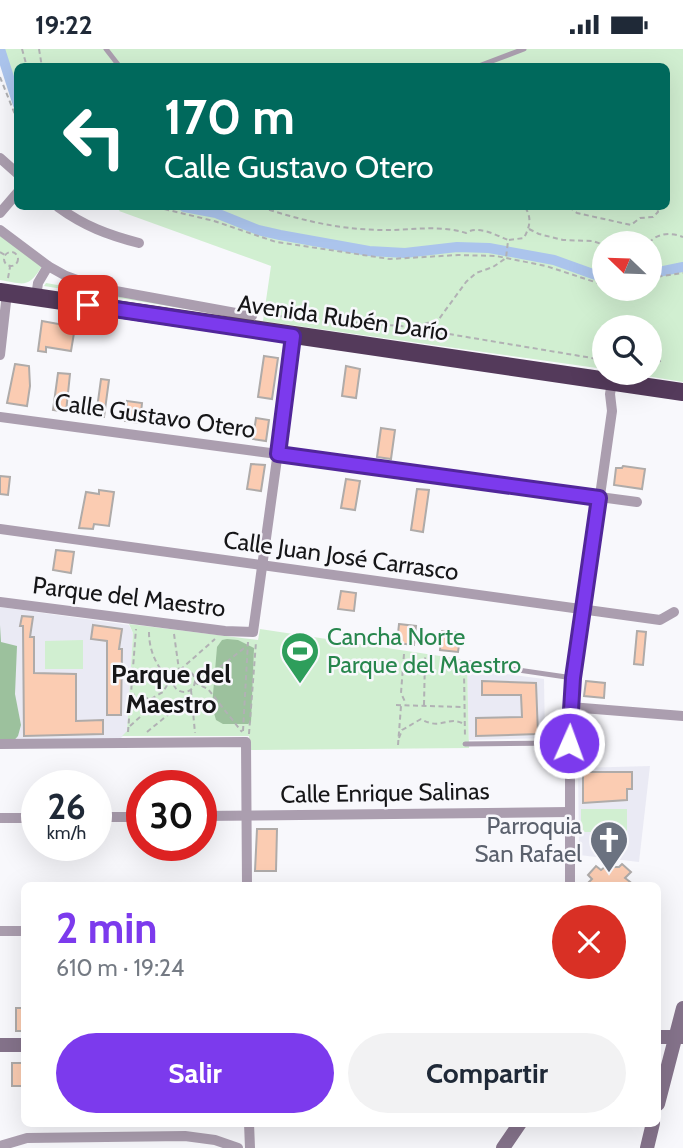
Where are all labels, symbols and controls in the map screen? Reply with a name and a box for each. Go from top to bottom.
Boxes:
text: 19:22 [35,9,93,41]
text: 170 m [164,87,295,146]
icon: left [49,91,140,182]
text: Calle Gustavo Otero [164,147,434,186]
north arrow [592,231,662,301]
map controls [592,231,662,385]
pin [58,275,118,335]
icon: arrive [69,286,107,324]
street label: Avenida Rubén Darío [236,288,450,347]
button: search [592,315,662,385]
street label: Calle Gustavo Otero [53,387,257,444]
street label: Calle Juan José Carrasco [222,525,461,586]
street label: Parque del Maestro [31,570,227,623]
place label: Cancha Norte Parque del Maestro [327,622,521,679]
sports icon: Cancha Norte Parque del Maestro [279,630,321,685]
district label: Parque del Maestro [111,658,231,720]
position arrow [532,706,606,780]
speed limit sign: 30 [126,770,217,861]
street label: Calle Enrique Salinas [280,776,490,809]
text: 26 [47,785,86,828]
place label: Parroquia San Rafael [475,811,582,868]
church icon: Parroquia San Rafael [588,819,630,874]
text: km/h [47,822,86,844]
text: 2 min [56,902,157,954]
button: close [552,905,626,979]
text: 610 m · 19:24 [56,954,184,982]
button: Salir [56,1033,334,1113]
button: Compartir [348,1033,626,1113]

